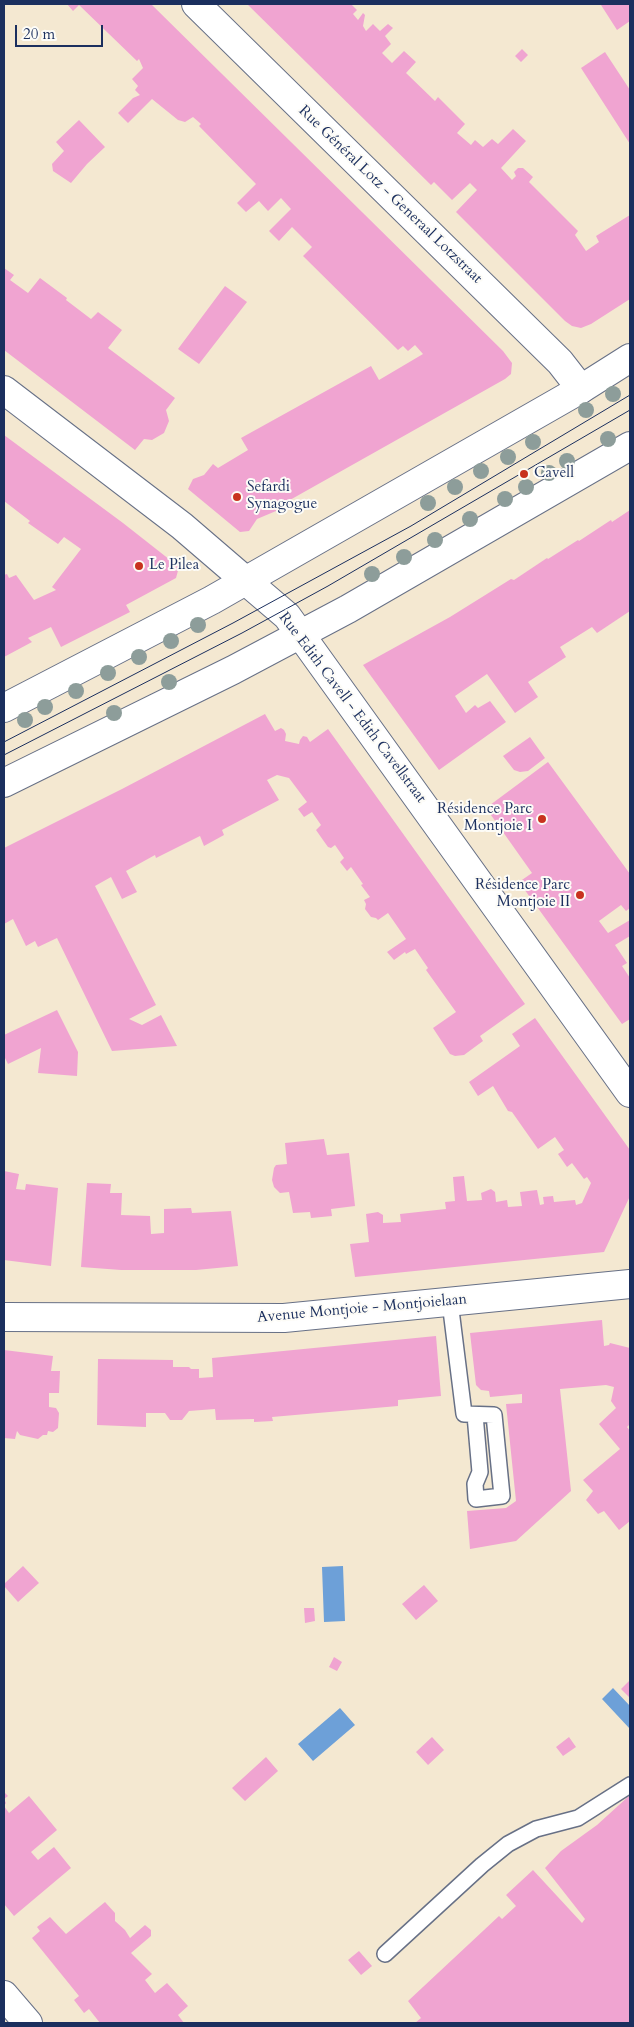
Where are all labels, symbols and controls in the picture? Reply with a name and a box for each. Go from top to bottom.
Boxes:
scale bar [18,15,105,47]
text: 20 m [23,24,55,44]
street label: Rue Général Lotz - Generaal Lotzstraat [294,102,486,288]
place label: Cavell [534,465,574,483]
marker: Cavell [518,468,530,480]
place label: Sefardi Synagogue [247,479,317,514]
marker: Sefardi Synagogue [231,491,243,503]
place label: Le Pilea [149,557,199,575]
marker: Le Pilea [133,560,145,572]
street label: Rue Edith Cavell - Edith Cavellstraat [274,609,430,807]
place label: Résidence Parc Montjoie I [437,801,532,836]
marker: Résidence Parc Montjoie I [536,813,548,825]
place label: Résidence Parc Montjoie II [475,877,570,912]
marker: Résidence Parc Montjoie II [574,889,586,901]
street label: Avenue Montjoie - Montjoielaan [256,1291,468,1327]

